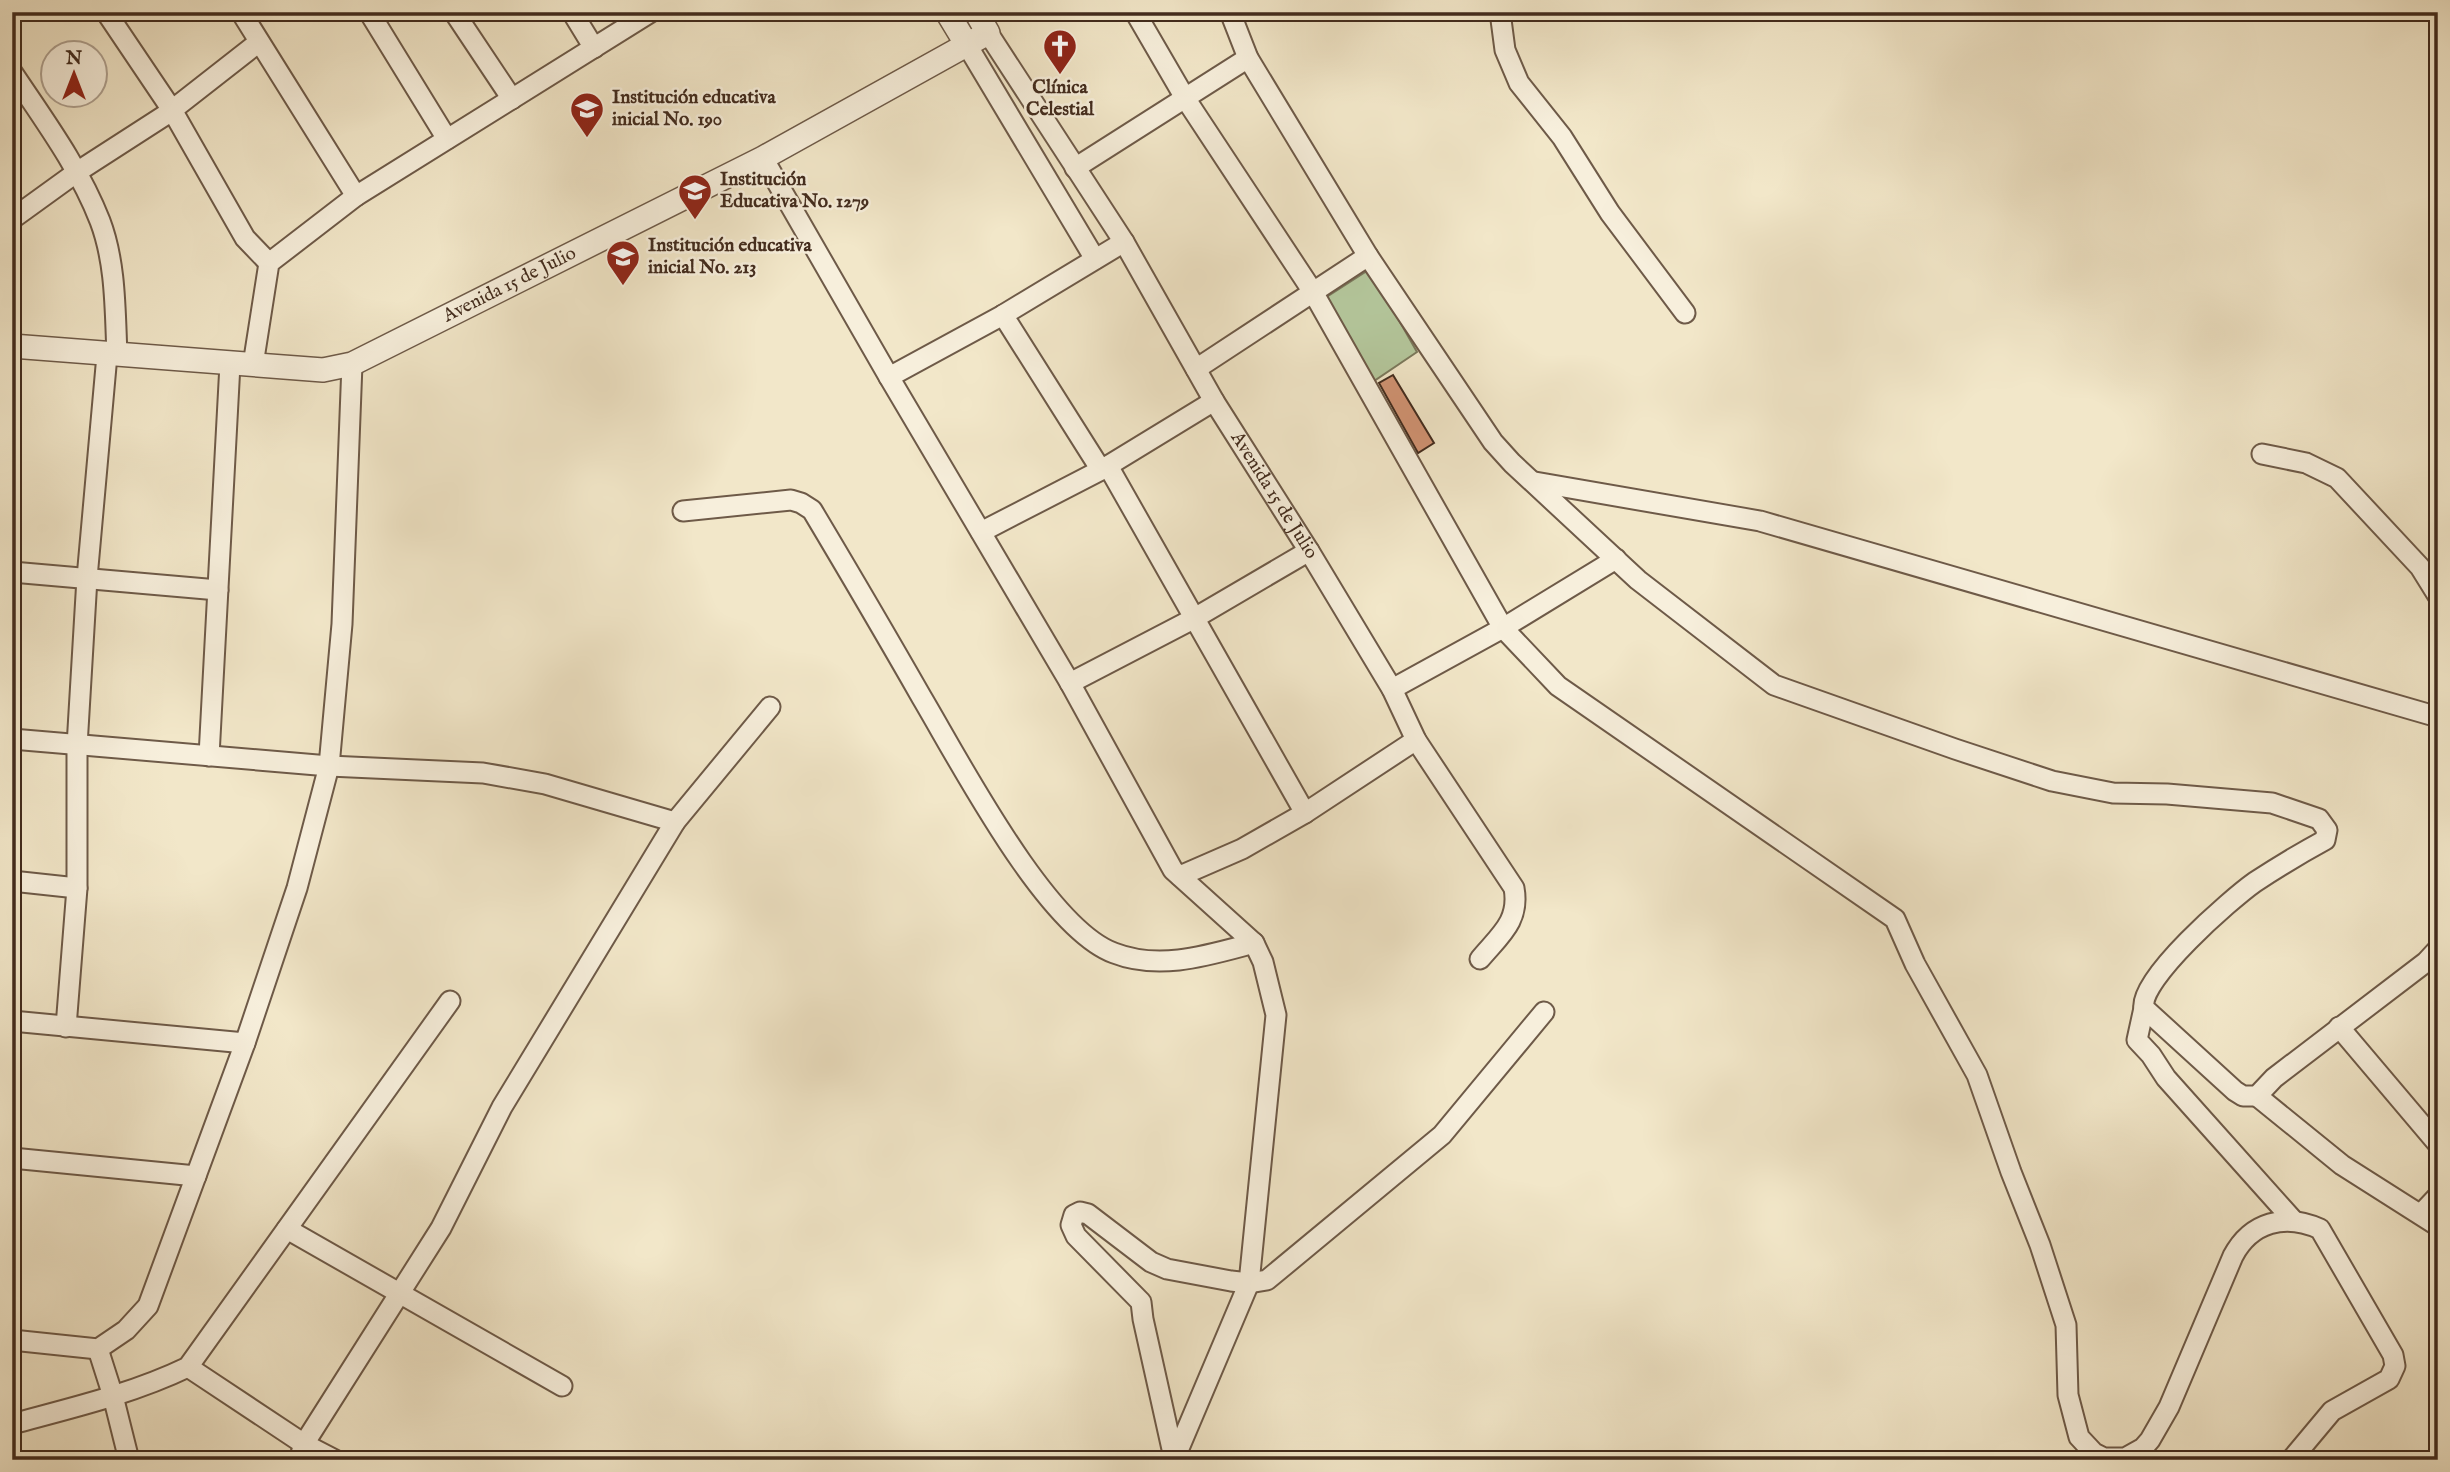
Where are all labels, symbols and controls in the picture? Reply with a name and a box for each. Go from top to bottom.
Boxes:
church icon: Clínica Celestial [1041,27,1079,76]
north arrow [38,38,108,108]
text: N [65,47,83,71]
place label: Clínica Celestial [1026,76,1095,122]
place label: Institución educativa inicial No. 190 [612,86,776,132]
school or university icon: Institución educativa inicial No. 190 [568,90,606,139]
place label: Institución Educativa No. 1279 [720,168,869,214]
school or university icon: Institución Educativa No. 1279 [676,172,714,221]
place label: Institución educativa inicial No. 213 [648,234,812,280]
school or university icon: Institución educativa inicial No. 213 [604,238,642,287]
street label: Avenida 15 de Julio [438,242,580,329]
street label: Avenida 15 de Julio [1224,427,1323,563]

